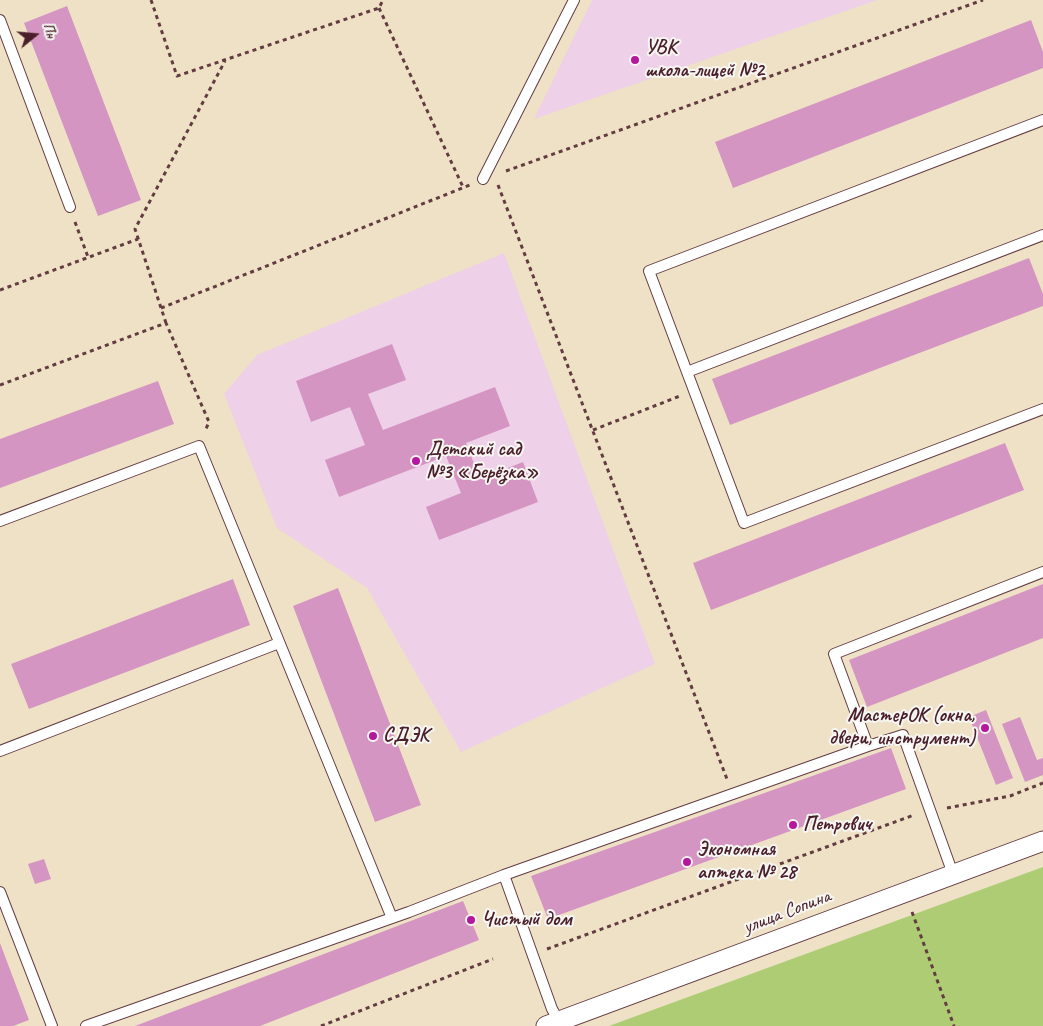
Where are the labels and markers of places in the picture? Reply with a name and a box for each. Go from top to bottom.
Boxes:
place label: УВК школа-лицей №2 [645,36,764,83]
marker: УВК школа-лицей №2 [629,54,641,66]
place label: Детский сад №3 «Берёзка» [426,438,538,485]
marker: Детский сад №3 «Берёзка» [410,455,422,467]
place label: МастерОК (окна, двери, инструмент) [829,704,975,751]
marker: МастерОК (окна, двери, инструмент) [979,722,991,734]
place label: СДЭК [383,724,429,748]
marker: СДЭК [367,730,379,742]
place label: Петрович [803,813,871,837]
marker: Петрович [787,819,799,831]
place label: Экономная аптека № 28 [697,838,796,885]
marker: Экономная аптека № 28 [681,856,693,868]
place label: Чистый дом [481,908,572,932]
marker: Чистый дом [465,914,477,926]

